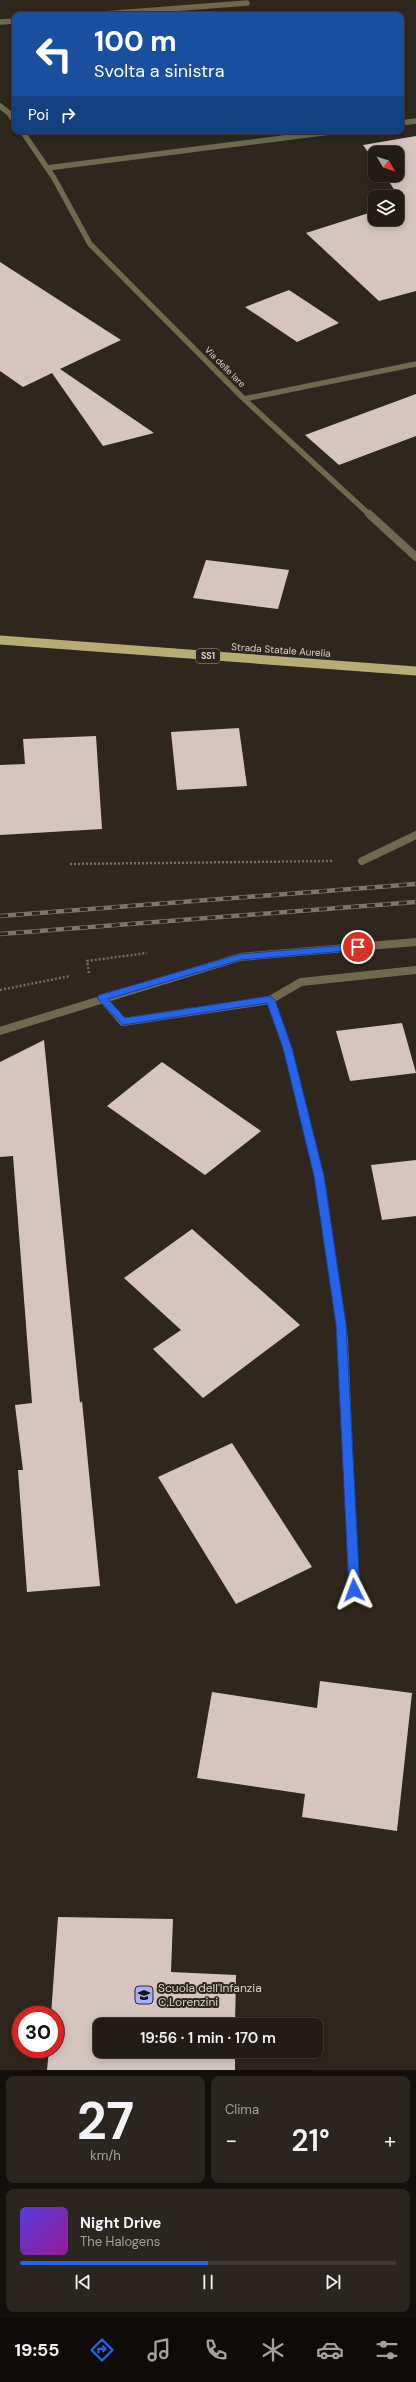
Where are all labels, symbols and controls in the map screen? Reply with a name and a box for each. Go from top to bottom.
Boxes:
text: 100 m [94,23,177,60]
icon: left [28,28,80,80]
text: Svolta a sinistra [94,59,225,83]
icon: right [57,104,79,126]
text: Poi [28,105,49,125]
north arrow [368,146,404,182]
map controls [368,146,404,226]
button: layers [368,190,404,226]
street label: Via delle Iare [202,344,248,390]
street label: Strada Statale Aurelia [231,640,331,660]
road number: SS1 [196,649,220,663]
pin [341,930,375,964]
icon: arrive [347,936,369,958]
position arrow [333,1569,375,1611]
place label: Scuola dell'Infanzia C.Lorenzini [158,1980,262,2010]
school or university icon: Scuola dell'Infanzia C.Lorenzini [133,1984,155,2006]
speed limit sign: 30 [12,2006,64,2058]
text: 19:56 · 1 min · 170 m [140,2028,276,2048]
text: 27 [77,2087,134,2155]
text: Clima [225,2101,259,2118]
text: 21° [291,2121,330,2160]
text: − [225,2126,237,2155]
text: + [384,2126,396,2155]
text: km/h [90,2147,121,2164]
text: Night Drive [80,2213,161,2233]
text: The Halogens [80,2233,160,2250]
icon: previous [72,2271,94,2293]
icon: pause [197,2271,219,2293]
icon: next [322,2271,344,2293]
icon: directions [88,2336,116,2364]
icon: music [145,2336,173,2364]
icon: phone [202,2336,230,2364]
icon: climate [259,2336,287,2364]
icon: car [316,2336,344,2364]
icon: filters [373,2336,401,2364]
text: 19:55 [15,2338,59,2362]

